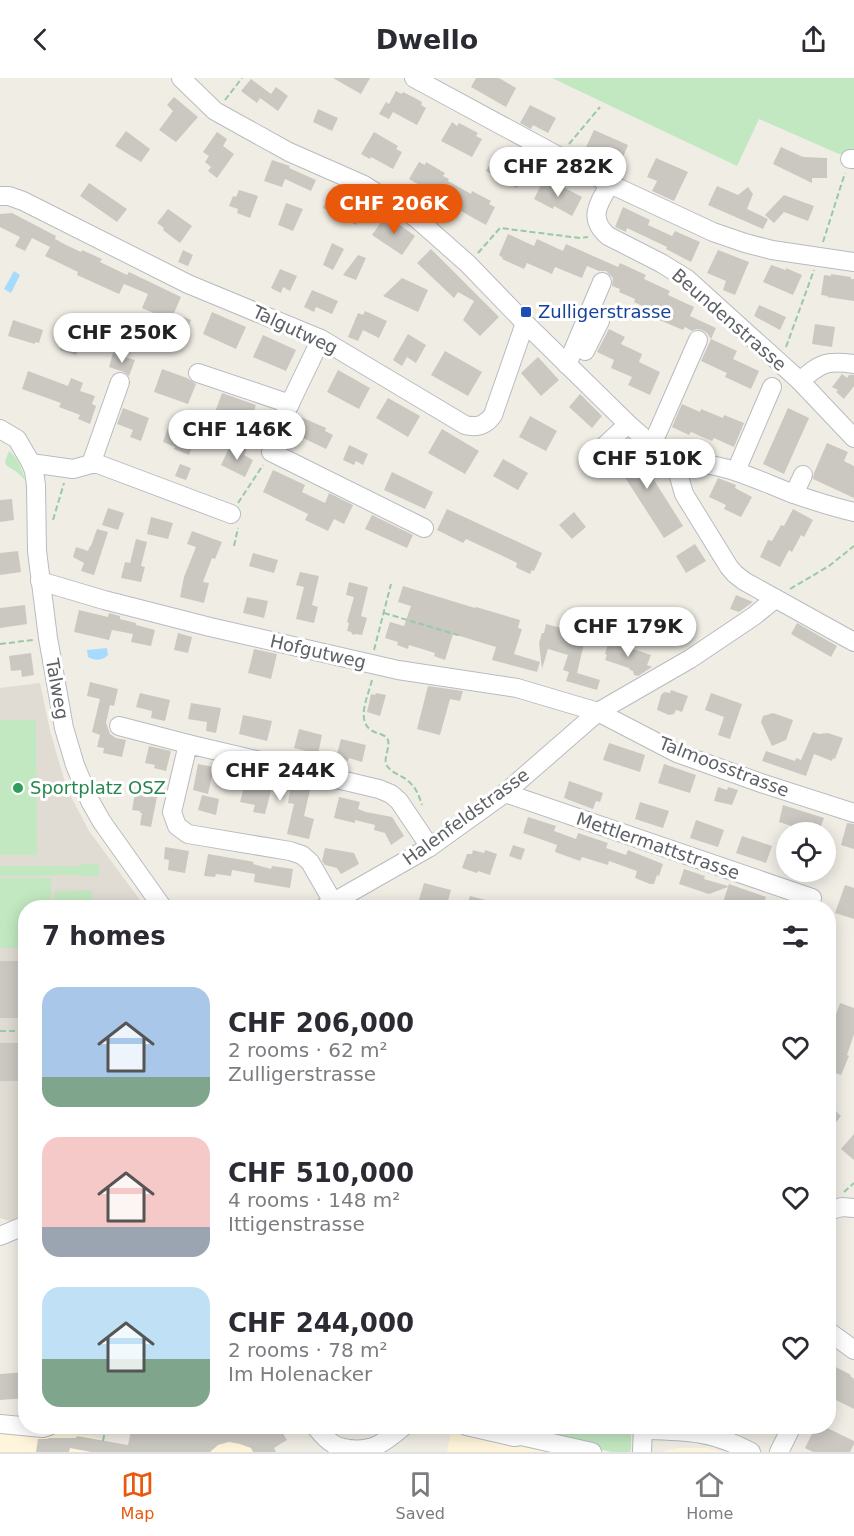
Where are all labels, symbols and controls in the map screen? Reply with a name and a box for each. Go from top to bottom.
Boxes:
icon: back [24,23,57,56]
icon: share [797,23,830,56]
text: Dwello [376,24,478,55]
pin: CHF 282K [496,147,620,198]
text: CHF 282K [503,154,613,178]
pin: CHF 206K [332,184,456,235]
text: CHF 206K [339,191,449,215]
street label: Beundenstrasse [668,264,791,375]
street label: Talgutweg [249,300,341,358]
place label: Zulligerstrasse [538,301,671,322]
marker: Zulligerstrasse [519,305,533,319]
pin: CHF 250K [60,313,184,364]
text: CHF 250K [67,320,177,344]
pin: CHF 146K [175,410,299,461]
text: CHF 146K [182,417,292,441]
pin: CHF 510K [585,439,709,490]
text: CHF 510K [592,446,702,470]
pin: CHF 179K [566,607,690,658]
text: CHF 179K [573,614,683,638]
street label: Hofgutweg [268,630,368,673]
street label: Talweg [42,656,73,721]
street label: Talmoosstrasse [655,732,792,801]
pin: CHF 244K [218,751,342,802]
text: CHF 244K [225,758,335,782]
street label: Halenfeldstrasse [399,764,533,869]
place label: Sportplatz OSZ [30,777,166,798]
marker: Sportplatz OSZ [11,781,25,795]
street label: Mettlermattstrasse [574,808,743,883]
map controls [776,822,836,882]
button: locate [776,822,836,882]
icon: filters [779,920,812,953]
text: 7 homes [42,921,166,951]
text: CHF 206,000 [228,1008,414,1038]
icon: home [90,1011,162,1083]
icon: heart [779,1031,812,1064]
text: 2 rooms · 62 m² [228,1038,388,1062]
text: Zulligerstrasse [228,1062,376,1086]
text: CHF 510,000 [228,1158,414,1188]
icon: home [90,1161,162,1233]
icon: heart [779,1181,812,1214]
text: 4 rooms · 148 m² [228,1188,400,1212]
text: Ittigenstrasse [228,1212,365,1236]
text: CHF 244,000 [228,1308,414,1338]
icon: home [90,1311,162,1383]
icon: heart [779,1331,812,1364]
text: 2 rooms · 78 m² [228,1338,388,1362]
text: Im Holenacker [228,1362,372,1386]
tab: Map [121,1468,154,1523]
tab: Saved [396,1468,445,1523]
tab: Home [686,1468,733,1523]

